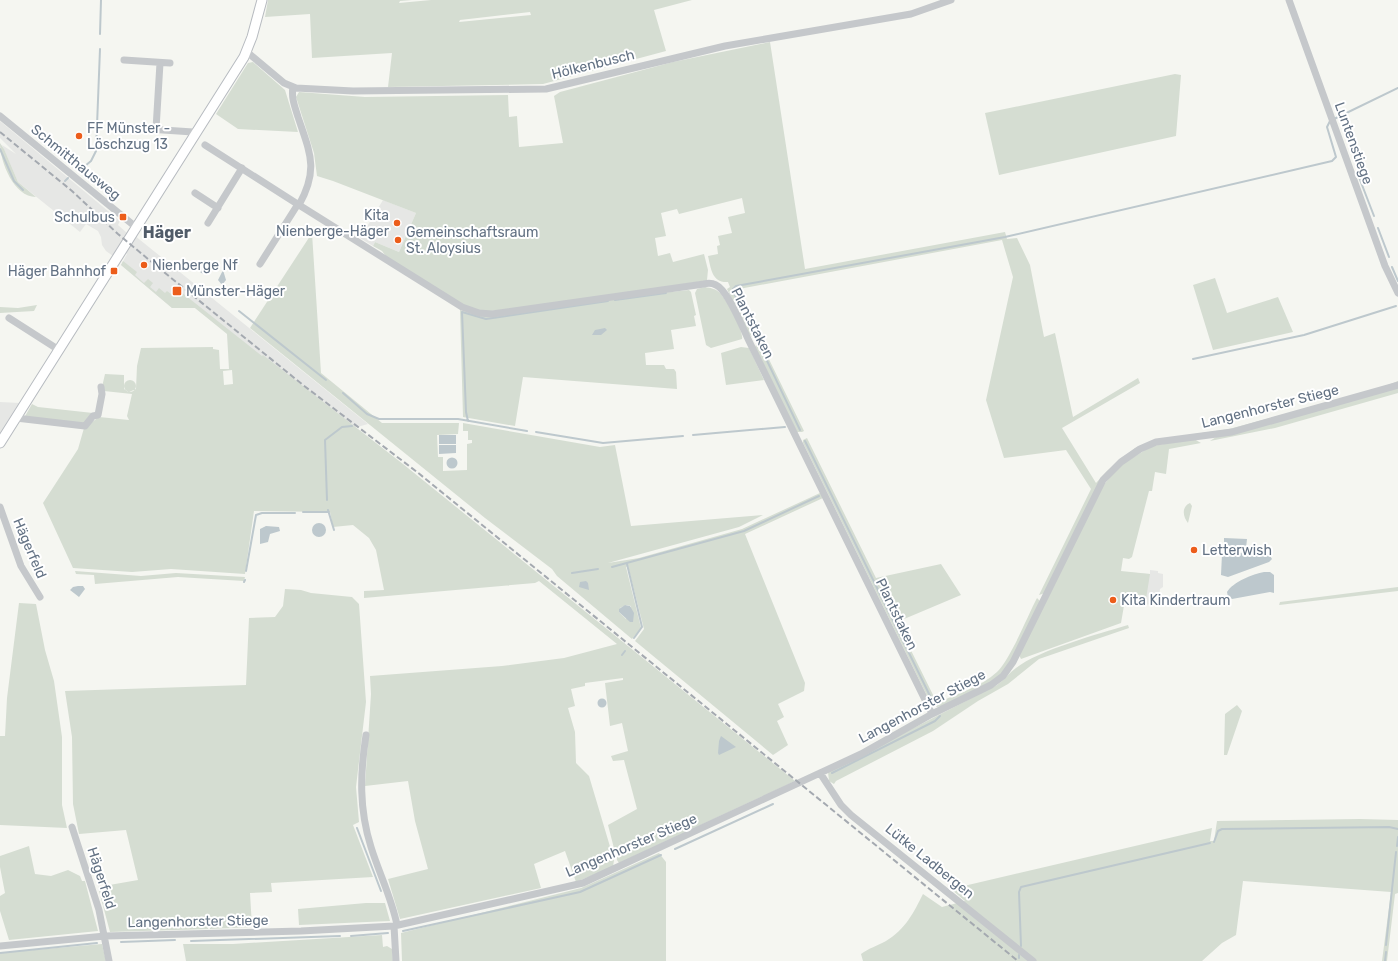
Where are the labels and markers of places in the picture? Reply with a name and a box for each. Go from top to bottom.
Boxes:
place label: FF Münster - Löschzug 13 [87,120,170,153]
marker: FF Münster - Löschzug 13 [74,131,84,141]
place label: Kita Nienberge-Häger [276,207,390,240]
place label: Schulbus [54,209,115,226]
marker: Schulbus [118,212,128,222]
marker: Kita Nienberge-Häger [392,218,402,228]
place label: Gemeinschaftsraum St. Aloysius [406,224,538,257]
marker: Gemeinschaftsraum St. Aloysius [393,235,403,245]
place label: Nienberge Nf [152,257,238,274]
marker: Nienberge Nf [139,260,149,270]
place label: Häger Bahnhof [8,263,107,280]
marker: Häger Bahnhof [109,266,119,276]
place label: Münster-Häger [186,283,286,300]
marker: Münster-Häger [171,285,183,297]
place label: Letterwish [1202,542,1272,559]
marker: Letterwish [1189,545,1199,555]
place label: Kita Kindertraum [1121,592,1231,609]
marker: Kita Kindertraum [1108,595,1118,605]

